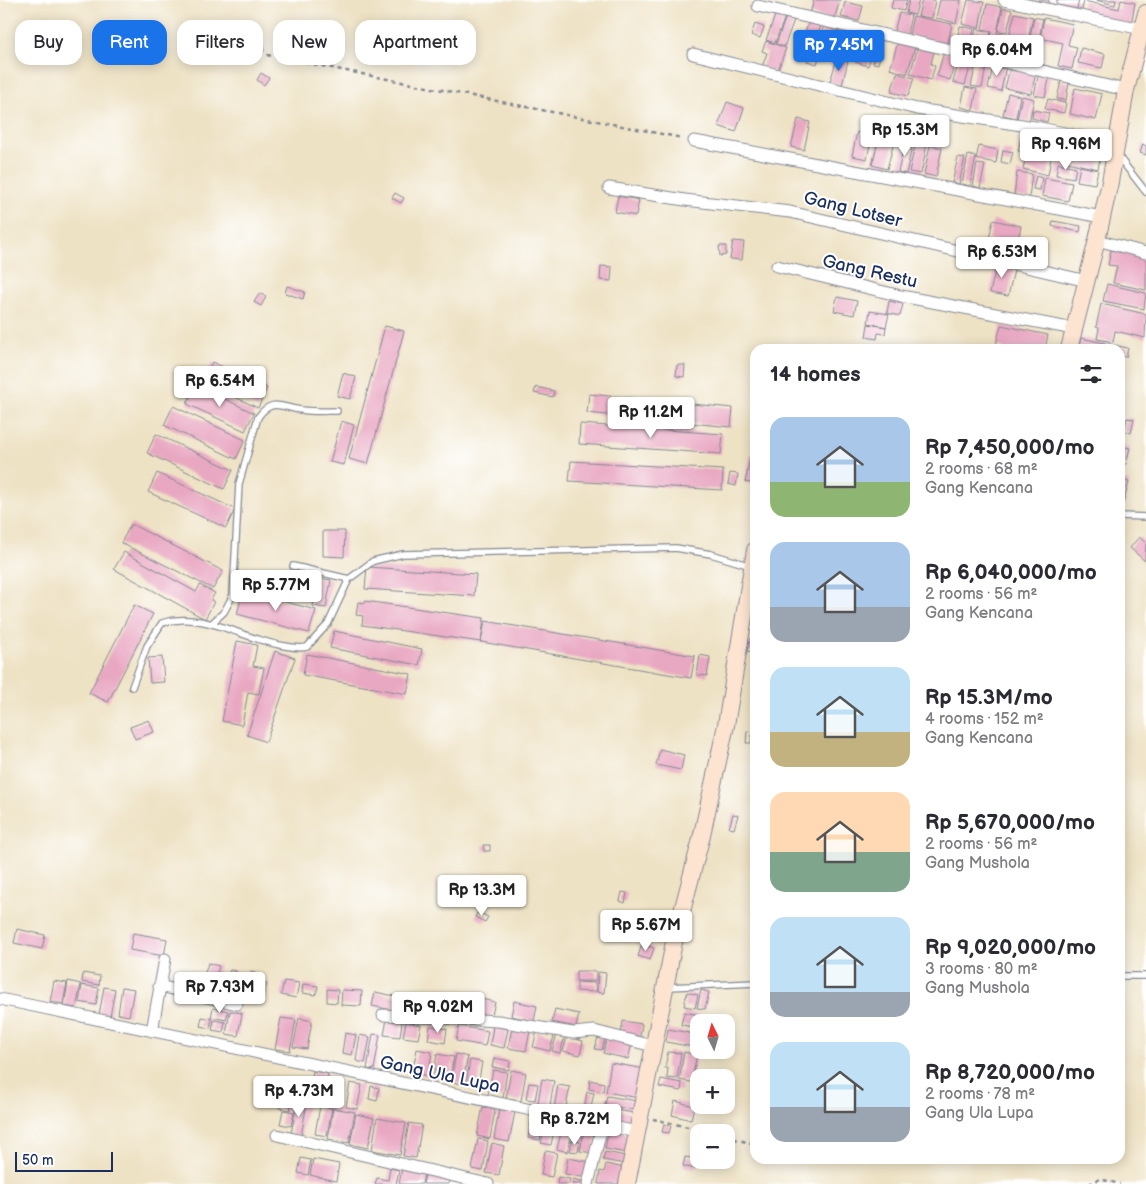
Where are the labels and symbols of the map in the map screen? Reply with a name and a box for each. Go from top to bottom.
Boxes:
pin: Rp 7.45M [787,30,891,72]
pin: Rp 6.04M [945,34,1049,77]
pin: Rp 15.3M [853,114,957,157]
pin: Rp 9.96M [1014,128,1118,171]
street label: Gang Lotser [802,187,905,232]
pin: Rp 6.53M [950,236,1054,279]
street label: Gang Restu [820,250,919,293]
pin: Rp 6.54M [168,366,272,408]
pin: Rp 11.2M [599,396,703,439]
pin: Rp 5.77M [224,570,328,612]
pin: Rp 13.3M [430,874,534,917]
pin: Rp 5.67M [594,910,698,952]
pin: Rp 7.93M [168,972,272,1014]
pin: Rp 9.02M [386,992,490,1034]
north arrow [690,1014,735,1059]
street label: Gang Ula Lupa [378,1052,502,1097]
pin: Rp 4.73M [247,1076,351,1118]
pin: Rp 8.72M [523,1104,627,1146]
scale bar [15,1149,112,1172]

